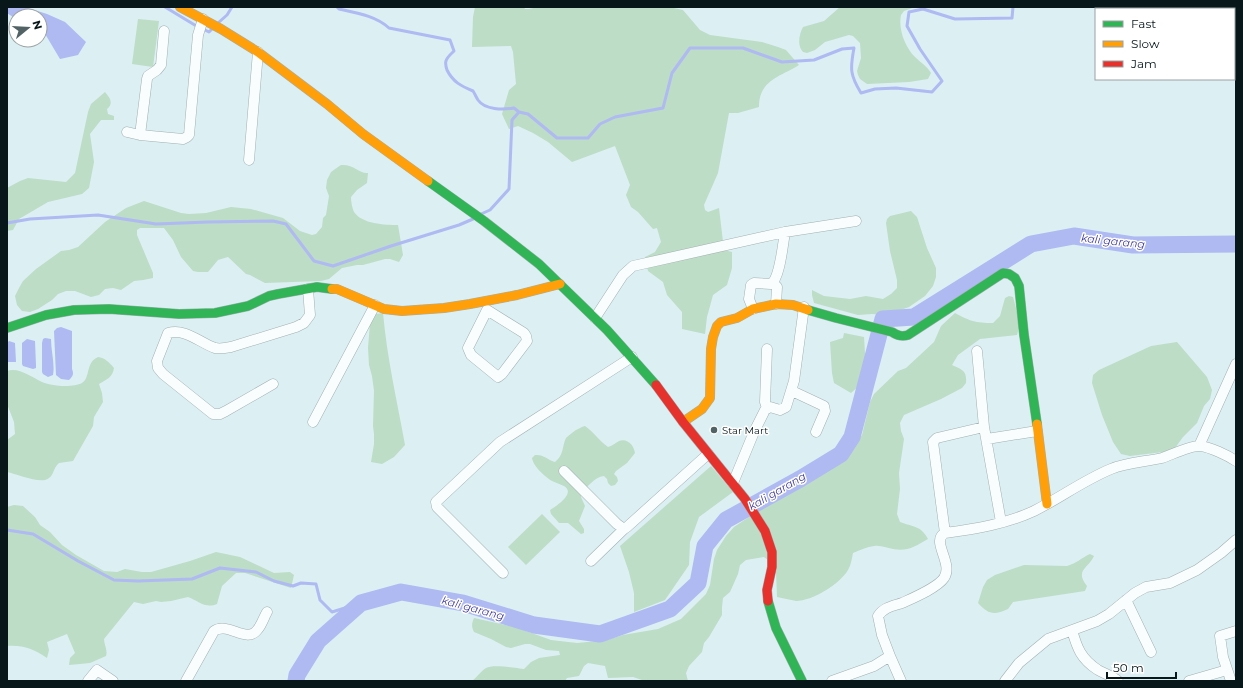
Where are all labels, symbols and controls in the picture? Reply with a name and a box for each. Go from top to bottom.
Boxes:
north arrow [8,8,48,48]
legend [1095,8,1235,80]
text: Fast [1131,16,1156,31]
text: N [29,19,46,31]
text: Slow [1131,36,1160,51]
text: Jam [1130,56,1157,71]
water label: kali garang [1080,231,1146,251]
place label: Star Mart [722,424,768,437]
marker: Star Mart [709,425,719,435]
water label: kali garang [746,469,809,513]
water label: kali garang [440,593,506,623]
scale bar [1107,654,1176,680]
text: 50 m [1113,660,1144,675]

